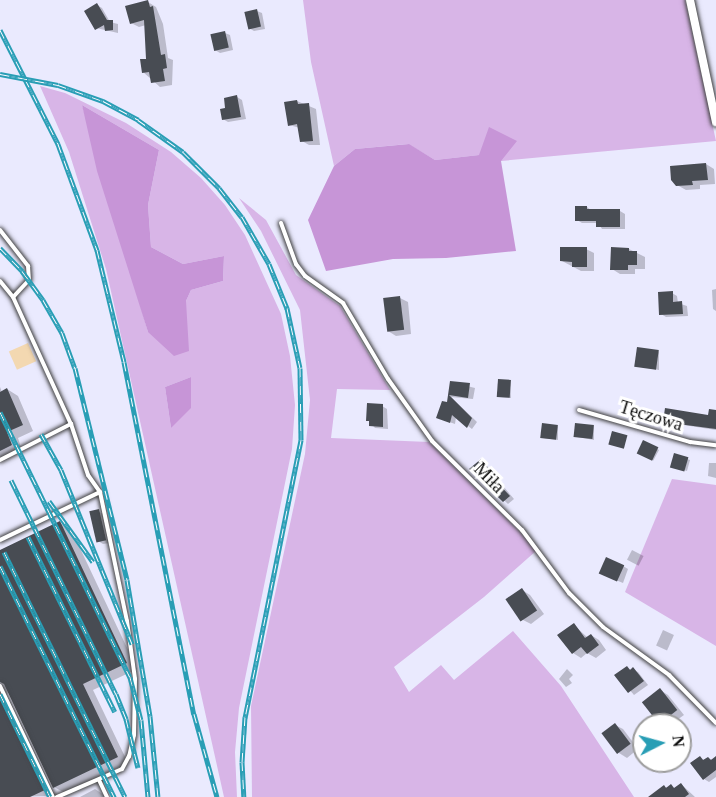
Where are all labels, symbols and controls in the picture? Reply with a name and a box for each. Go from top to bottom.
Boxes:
street label: Tęczowa [617,396,685,436]
street label: Miła [469,458,509,498]
north arrow [632,713,692,773]
text: N [669,735,687,748]

